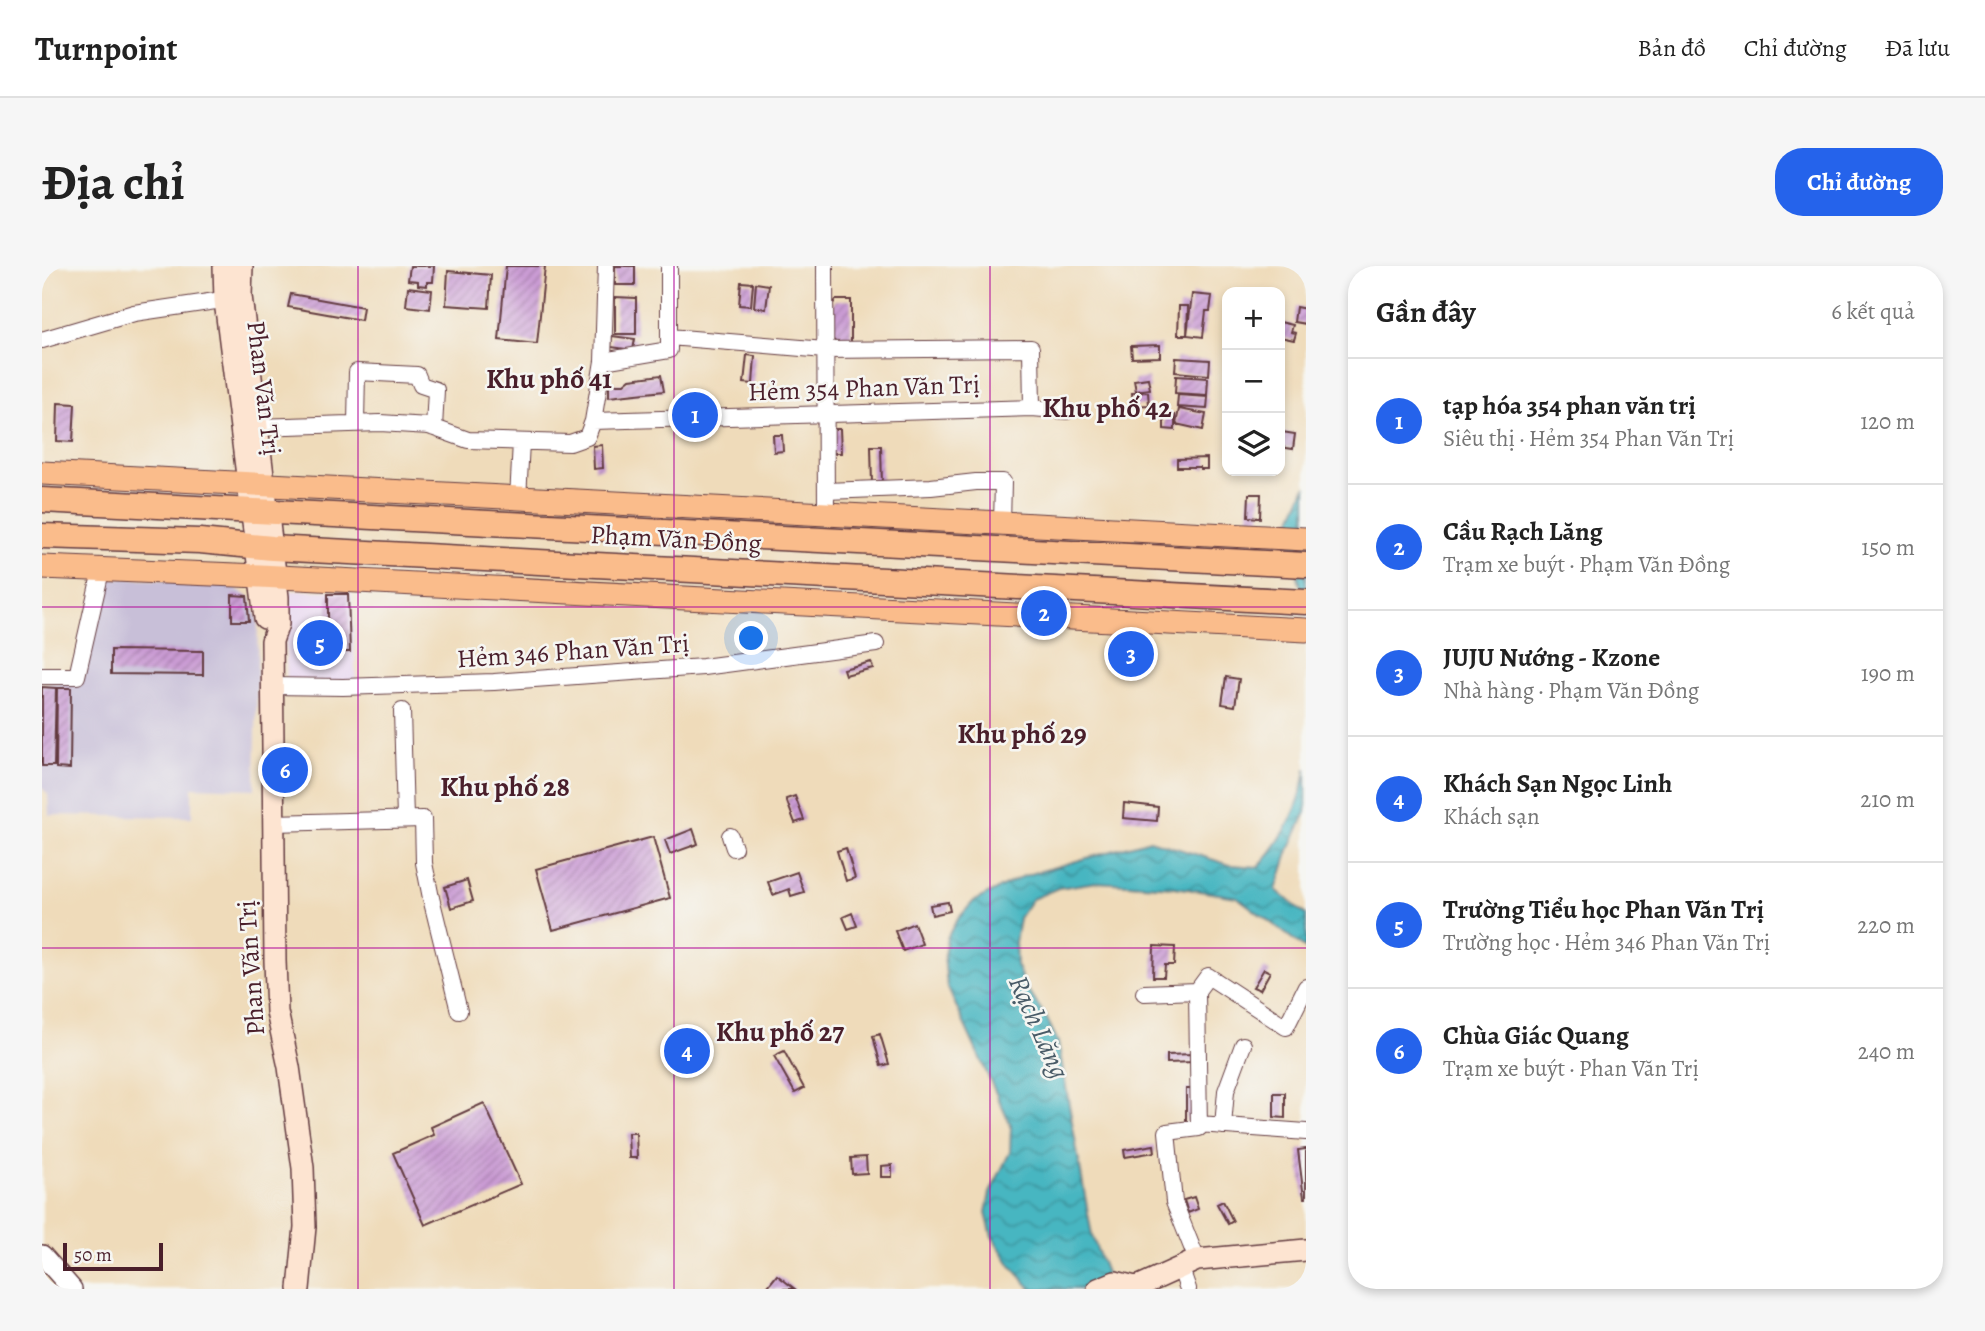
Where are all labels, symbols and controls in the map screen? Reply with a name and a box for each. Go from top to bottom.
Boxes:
text: Turnpoint [35,26,177,71]
text: Bản đồ [1638,32,1706,64]
text: Chỉ đường [1744,32,1847,64]
text: Đã lưu [1885,32,1950,64]
button: Chỉ đường [1775,148,1943,216]
text: Địa chỉ [42,149,185,216]
map controls [1222,287,1285,476]
button: + [1222,287,1285,350]
text: Gần đây [1376,292,1476,332]
text: 6 kết quả [1831,296,1915,327]
street label: Phan Văn Trị [238,319,290,457]
button: − [1222,350,1285,413]
district label: Khu phố 41 [486,360,612,398]
street label: Hẻm 354 Phan Văn Trị [747,366,981,410]
text: tạp hóa 354 phan văn trị [1443,388,1696,423]
pin: 1 [672,389,718,441]
district label: Khu phố 42 [1042,389,1172,427]
text: 1 [1395,406,1403,437]
text: 120 m [1860,406,1915,437]
button: layers [1222,413,1285,476]
text: Siêu thị · Hẻm 354 Phan Văn Trị [1443,423,1734,454]
text: Cầu Rạch Lăng [1443,514,1603,549]
street label: Phạm Văn Đồng [590,517,762,561]
text: 2 [1393,532,1405,563]
text: 150 m [1861,532,1915,563]
text: Trạm xe buýt · Phạm Văn Đồng [1443,549,1730,580]
pin: 2 [1021,587,1067,639]
pin: 5 [297,617,343,669]
your location [734,621,768,655]
street label: Hẻm 346 Phan Văn Trị [456,625,690,677]
pin: 3 [1108,628,1154,680]
text: JUJU Nướng - Kzone [1443,640,1660,675]
text: 3 [1394,658,1404,689]
text: 190 m [1861,658,1915,689]
text: Nhà hàng · Phạm Văn Đồng [1443,675,1699,706]
district label: Khu phố 29 [957,715,1087,753]
pin: 6 [262,744,308,796]
text: Khách Sạn Ngọc Linh [1443,766,1672,801]
district label: Khu phố 28 [440,768,570,806]
text: 4 [1394,784,1404,815]
text: 210 m [1860,784,1915,815]
text: Khách sạn [1443,801,1540,832]
text: Trường Tiểu học Phan Văn Trị [1443,892,1764,927]
street label: Phan Văn Trị [229,899,273,1037]
text: 5 [1394,910,1404,941]
text: 220 m [1857,910,1915,941]
text: Trường học · Hẻm 346 Phan Văn Trị [1443,927,1770,958]
water label: Rạch Lăng [999,969,1079,1085]
district label: Khu phố 27 [716,1013,844,1051]
text: Chùa Giác Quang [1443,1018,1629,1053]
pin: 4 [664,1025,710,1077]
text: 6 [1394,1036,1404,1067]
text: 240 m [1858,1036,1915,1067]
text: Trạm xe buýt · Phan Văn Trị [1443,1053,1699,1084]
scale bar [63,1240,163,1272]
text: 50 m [74,1242,112,1268]

